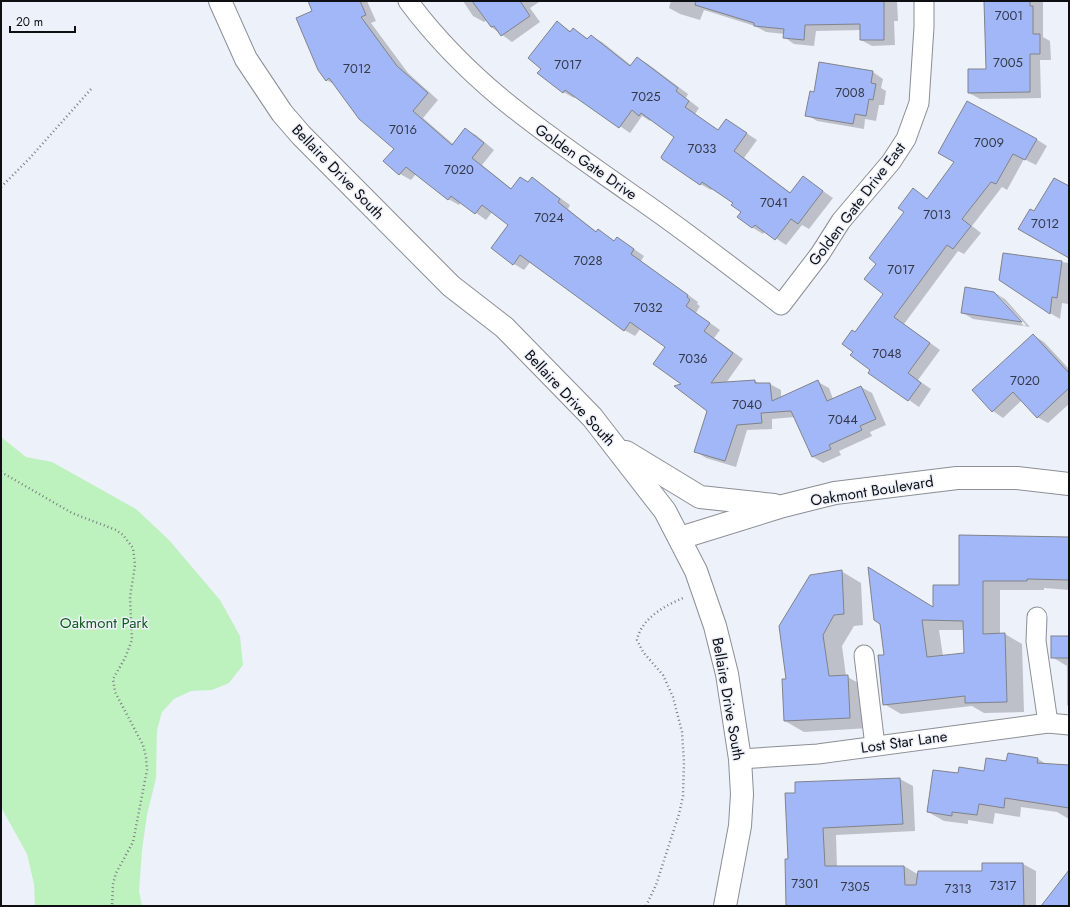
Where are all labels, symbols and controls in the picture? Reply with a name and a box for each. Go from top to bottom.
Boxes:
house number: 7001 [995,6,1023,25]
scale bar [10,8,75,34]
text: 20 m [16,13,43,31]
house number: 7005 [993,53,1023,72]
house number: 7017 [554,55,582,74]
house number: 7012 [343,59,371,78]
house number: 7008 [835,83,865,102]
house number: 7025 [631,87,661,106]
street label: Bellaire Drive South [287,119,389,225]
street label: Golden Gate Drive [531,119,642,206]
house number: 7016 [389,120,417,139]
house number: 7009 [974,133,1004,152]
street label: Golden Gate Drive East [803,137,911,270]
house number: 7033 [688,139,716,158]
house number: 7020 [444,160,474,179]
house number: 7041 [760,193,788,212]
house number: 7013 [923,205,951,224]
house number: 7024 [534,208,564,227]
house number: 7012 [1031,214,1059,233]
house number: 7028 [573,251,603,270]
house number: 7017 [887,260,915,279]
house number: 7032 [633,298,663,317]
house number: 7048 [872,344,902,363]
street label: Bellaire Drive South [519,345,621,451]
house number: 7036 [678,349,708,368]
house number: 7020 [1010,371,1040,390]
house number: 7040 [732,395,762,414]
house number: 7044 [828,410,858,429]
street label: Oakmont Boulevard [809,470,935,512]
park label: Oakmont Park [60,612,149,634]
street label: Bellaire Drive South [706,636,750,762]
street label: Lost Star Lane [859,725,949,759]
house number: 7301 [791,874,819,893]
house number: 7317 [990,876,1016,895]
house number: 7305 [840,877,870,896]
house number: 7313 [945,879,971,898]

